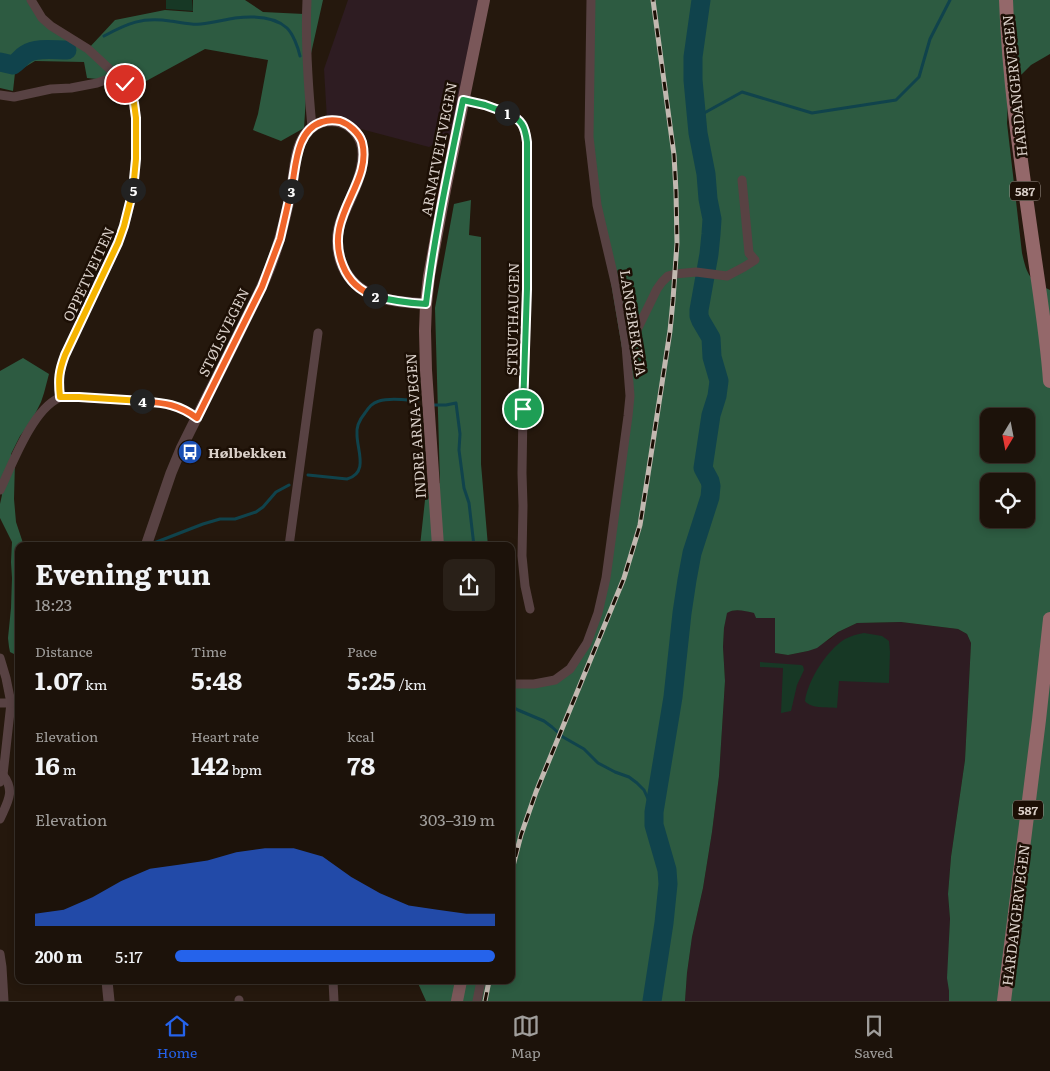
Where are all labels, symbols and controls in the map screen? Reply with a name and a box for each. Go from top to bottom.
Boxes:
street label: HARDANGERVEGEN [997,14,1031,158]
pin [104,63,146,105]
icon: check [111,70,139,98]
street label: ARNATVEITVEGEN [415,80,461,218]
pin: 1 [494,100,520,126]
text: 1 [505,103,510,123]
pin: 5 [120,178,146,202]
pin: 3 [278,178,304,204]
text: 5 [130,180,137,200]
text: 3 [288,181,295,201]
road number: 587 [1010,182,1040,200]
street label: OPPETVEITEN [57,223,119,325]
street label: STRUTHAUGEN [501,262,523,376]
street label: LANGEREKKJA [616,268,652,378]
street label: STØLSVEGEN [193,284,253,380]
pin: 2 [362,284,388,308]
text: 2 [372,286,379,306]
street label: INDRE ARNA-VEGEN [400,353,430,499]
pin: 4 [130,388,154,414]
pin [502,388,544,430]
text: 4 [138,391,147,411]
icon: arrive [509,395,537,423]
north arrow [980,408,1035,462]
map controls [980,408,1035,528]
bus stop icon: Hølbekken [177,439,203,465]
place label: Hølbekken [208,442,287,462]
button: locate [980,473,1035,528]
text: Evening run [35,552,211,594]
button: share [443,559,495,611]
text: 18:23 [35,592,72,616]
text: Distance [35,641,93,661]
text: Time [191,641,227,661]
text: Pace [347,641,377,661]
text: 1.07 [35,661,82,698]
text: 5:48 [191,661,242,698]
text: 5:25 [347,661,396,698]
text: km [82,674,107,694]
text: /km [396,674,426,694]
text: Elevation [35,726,98,746]
text: Heart rate [191,726,259,746]
text: kcal [347,726,375,746]
text: 16 [35,746,60,783]
text: 142 [191,746,229,783]
text: 78 [347,746,375,783]
text: m [60,759,76,779]
text: bpm [229,759,262,779]
road number: 587 [1013,800,1043,820]
text: Elevation [35,807,107,831]
text: 303–319 m [419,807,495,831]
street label: HARDANGERVEGEN [996,843,1034,987]
text: 200 m [35,944,82,968]
text: 5:17 [115,944,143,968]
tab: Home [157,1012,197,1062]
tab: Map [511,1012,541,1062]
tab: Saved [854,1012,893,1062]

